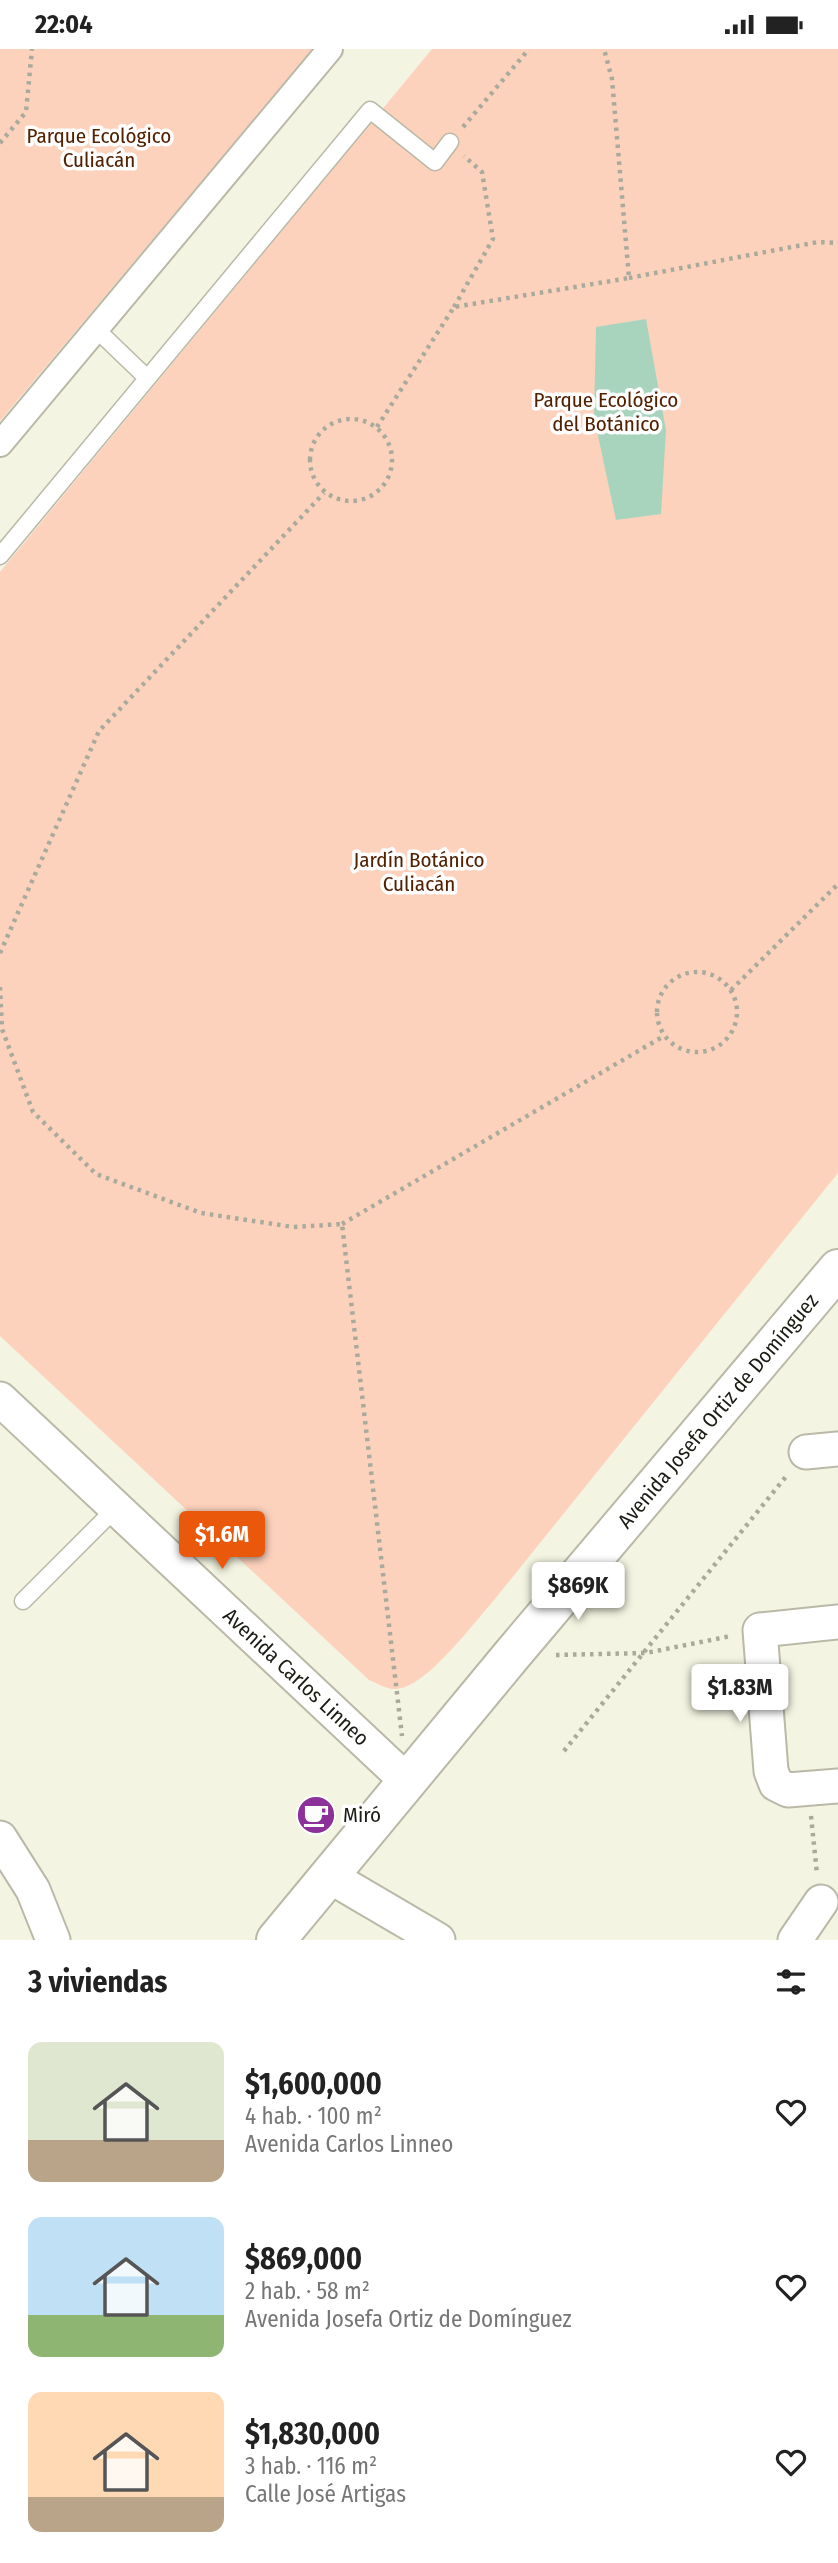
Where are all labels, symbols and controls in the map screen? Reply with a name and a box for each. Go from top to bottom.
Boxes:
text: 22:04 [35,9,93,40]
park label: Parque Ecológico Culiacán [27,123,171,173]
park label: Parque Ecológico del Botánico [534,387,678,437]
park label: Jardín Botánico Culiacán [353,847,485,897]
street label: Avenida Josefa Ortiz de Domínguez [612,1288,824,1534]
pin: $1.6M [173,1511,271,1571]
text: $1.6M [195,1520,249,1548]
pin: $869K [529,1563,627,1622]
text: $869K [548,1571,608,1599]
street label: Avenida Carlos Linneo [218,1603,374,1751]
pin: $1.83M [683,1665,797,1724]
text: $1.83M [707,1673,773,1701]
cafe icon: Miró [295,1794,337,1836]
place label: Miró [343,1802,381,1828]
icon: filters [772,1963,810,2001]
text: 3 viviendas [28,1964,167,2000]
text: $1,600,000 [245,2066,382,2102]
icon: home [84,2070,168,2154]
icon: heart [772,2093,810,2131]
text: 4 hab. · 100 m² [245,2102,382,2130]
text: Avenida Carlos Linneo [245,2130,453,2158]
text: $869,000 [245,2241,362,2277]
icon: home [84,2245,168,2329]
icon: heart [772,2268,810,2306]
text: 2 hab. · 58 m² [245,2277,370,2305]
text: Avenida Josefa Ortiz de Domínguez [245,2305,572,2333]
text: $1,830,000 [245,2416,380,2452]
icon: home [84,2420,168,2504]
icon: heart [772,2443,810,2481]
text: 3 hab. · 116 m² [245,2452,377,2480]
text: Calle José Artigas [245,2480,406,2508]

